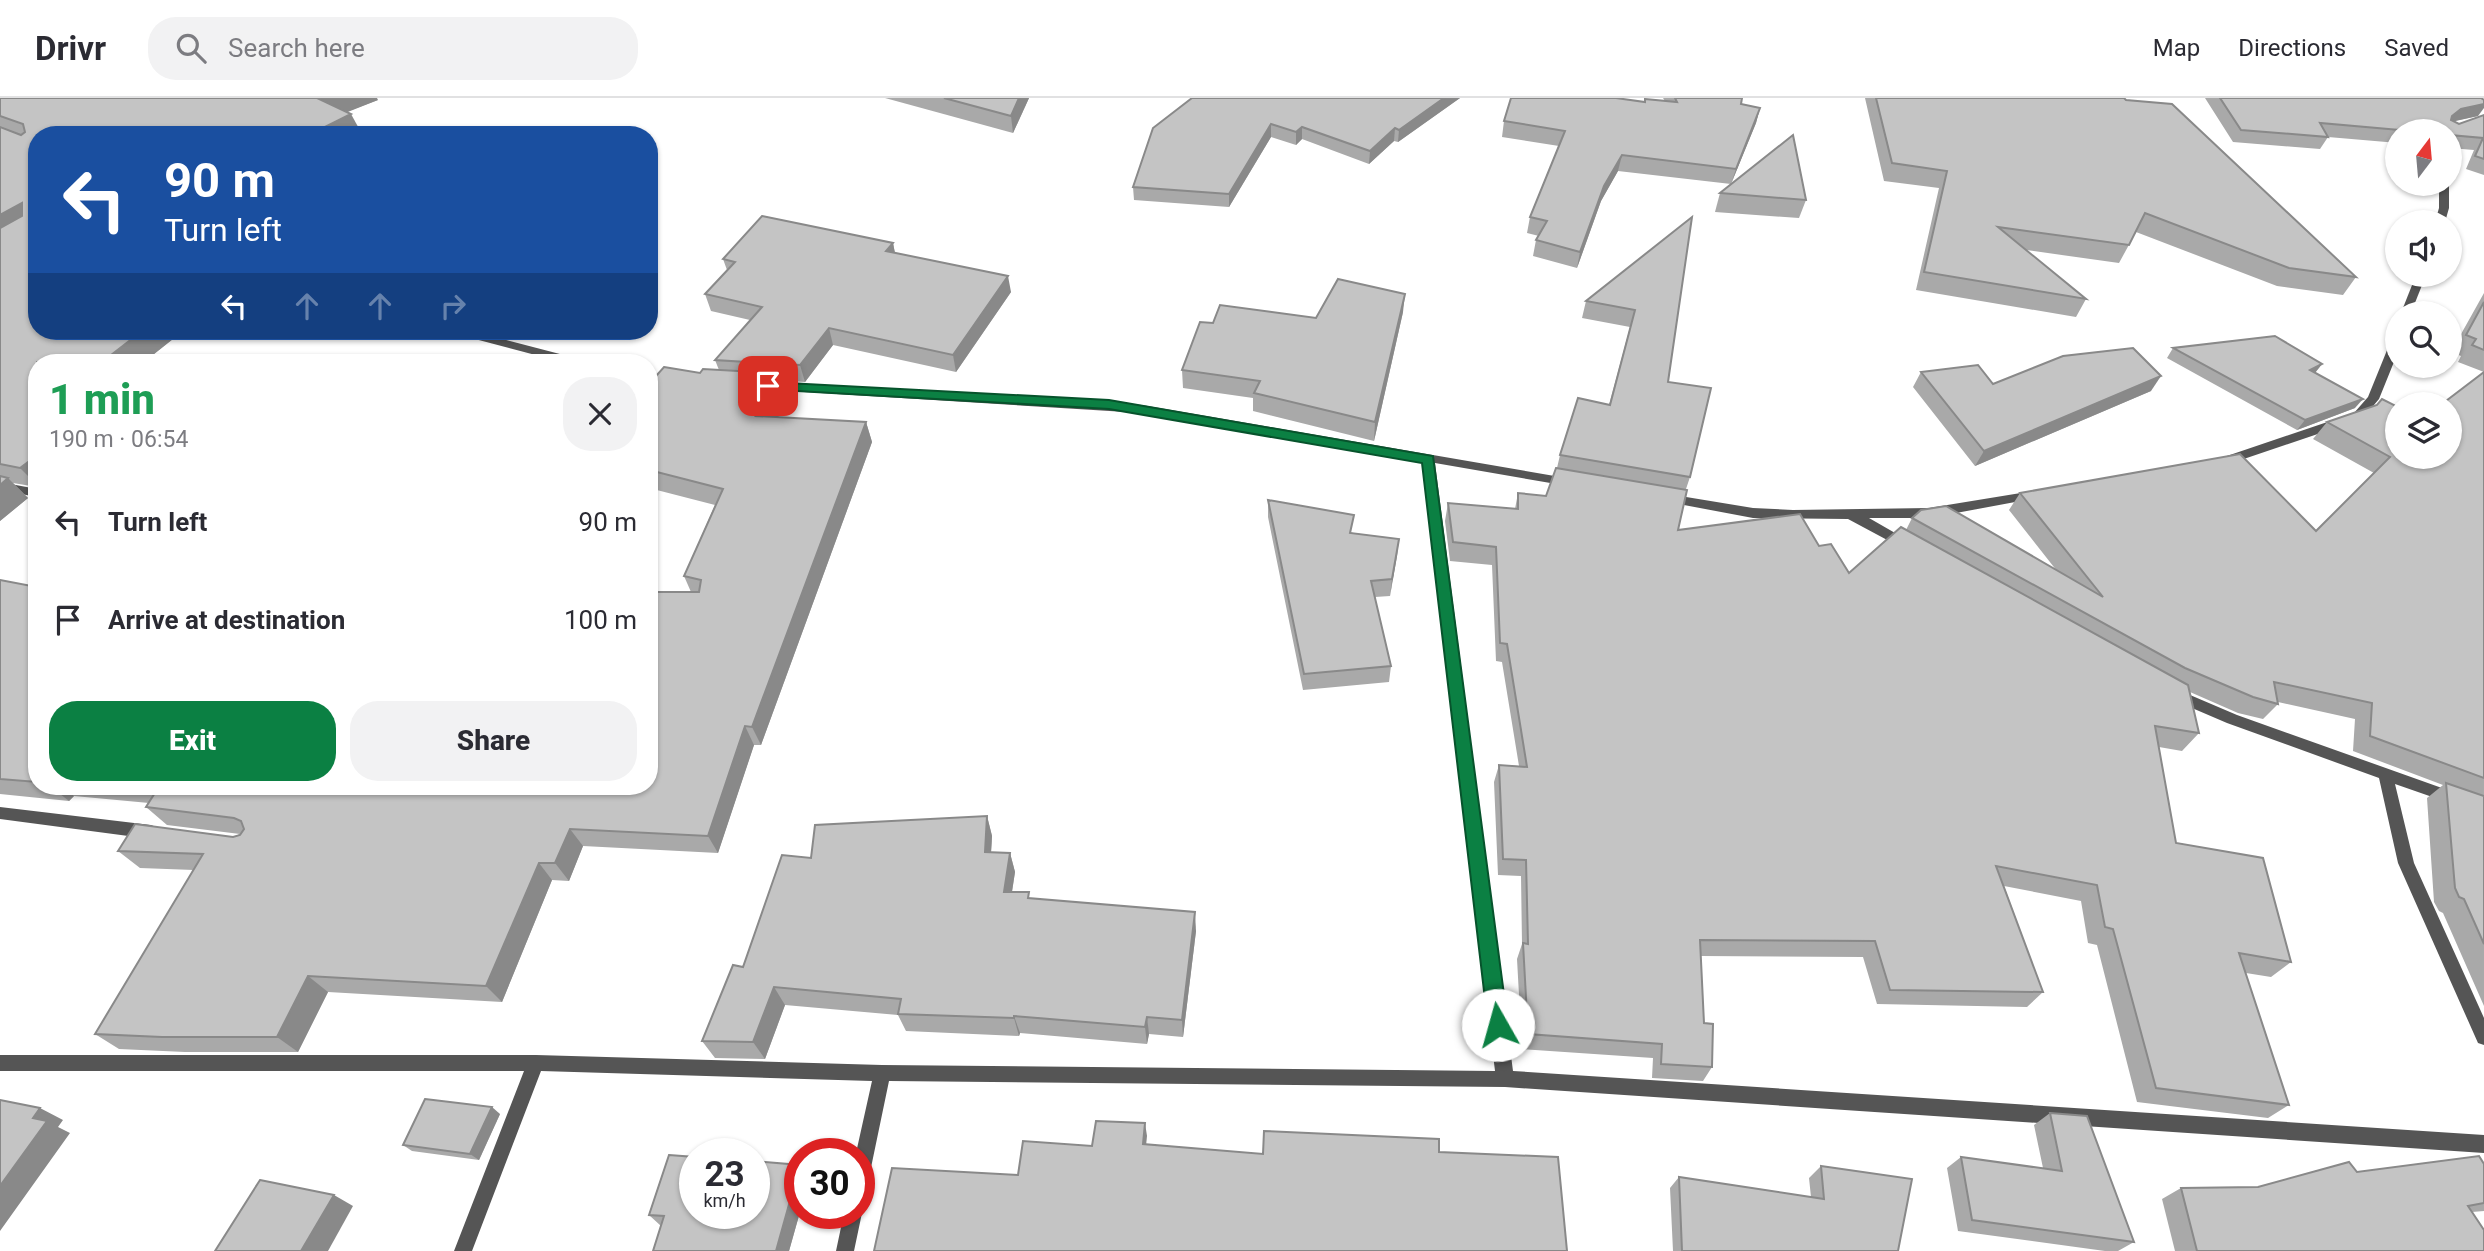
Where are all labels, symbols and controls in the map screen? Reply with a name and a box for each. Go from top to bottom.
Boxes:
search box [148,17,638,80]
text: Drivr [35,29,106,68]
icon: search [172,29,210,67]
text: Search here [228,33,365,63]
text: Map [2153,34,2200,62]
text: Directions [2238,34,2346,62]
text: Saved [2384,34,2449,62]
north arrow [2385,119,2462,196]
map controls [2385,119,2462,469]
text: 90 m [164,152,275,209]
icon: left [49,154,140,245]
button: sound [2385,210,2462,287]
text: Turn left [164,211,282,249]
icon: left [215,287,253,325]
icon: ahead [288,287,326,325]
icon: ahead [361,287,399,325]
icon: right [434,287,472,325]
button: search [2385,301,2462,378]
pin [738,356,798,416]
icon: arrive [749,367,787,405]
text: 1 min [49,375,155,424]
button: close [563,377,637,451]
button: layers [2385,392,2462,469]
text: 190 m · 06:54 [49,426,188,453]
icon: left [49,503,87,541]
text: Turn left [108,507,207,537]
text: 90 m [579,507,637,537]
icon: arrive [49,601,87,639]
text: Arrive at destination [108,605,345,635]
text: 100 m [564,605,637,635]
button: Exit [49,701,336,781]
button: Share [350,701,637,781]
position arrow [1461,988,1535,1062]
speed limit sign: 30 [784,1138,875,1229]
text: 23 [704,1154,745,1195]
text: km/h [703,1190,746,1211]

